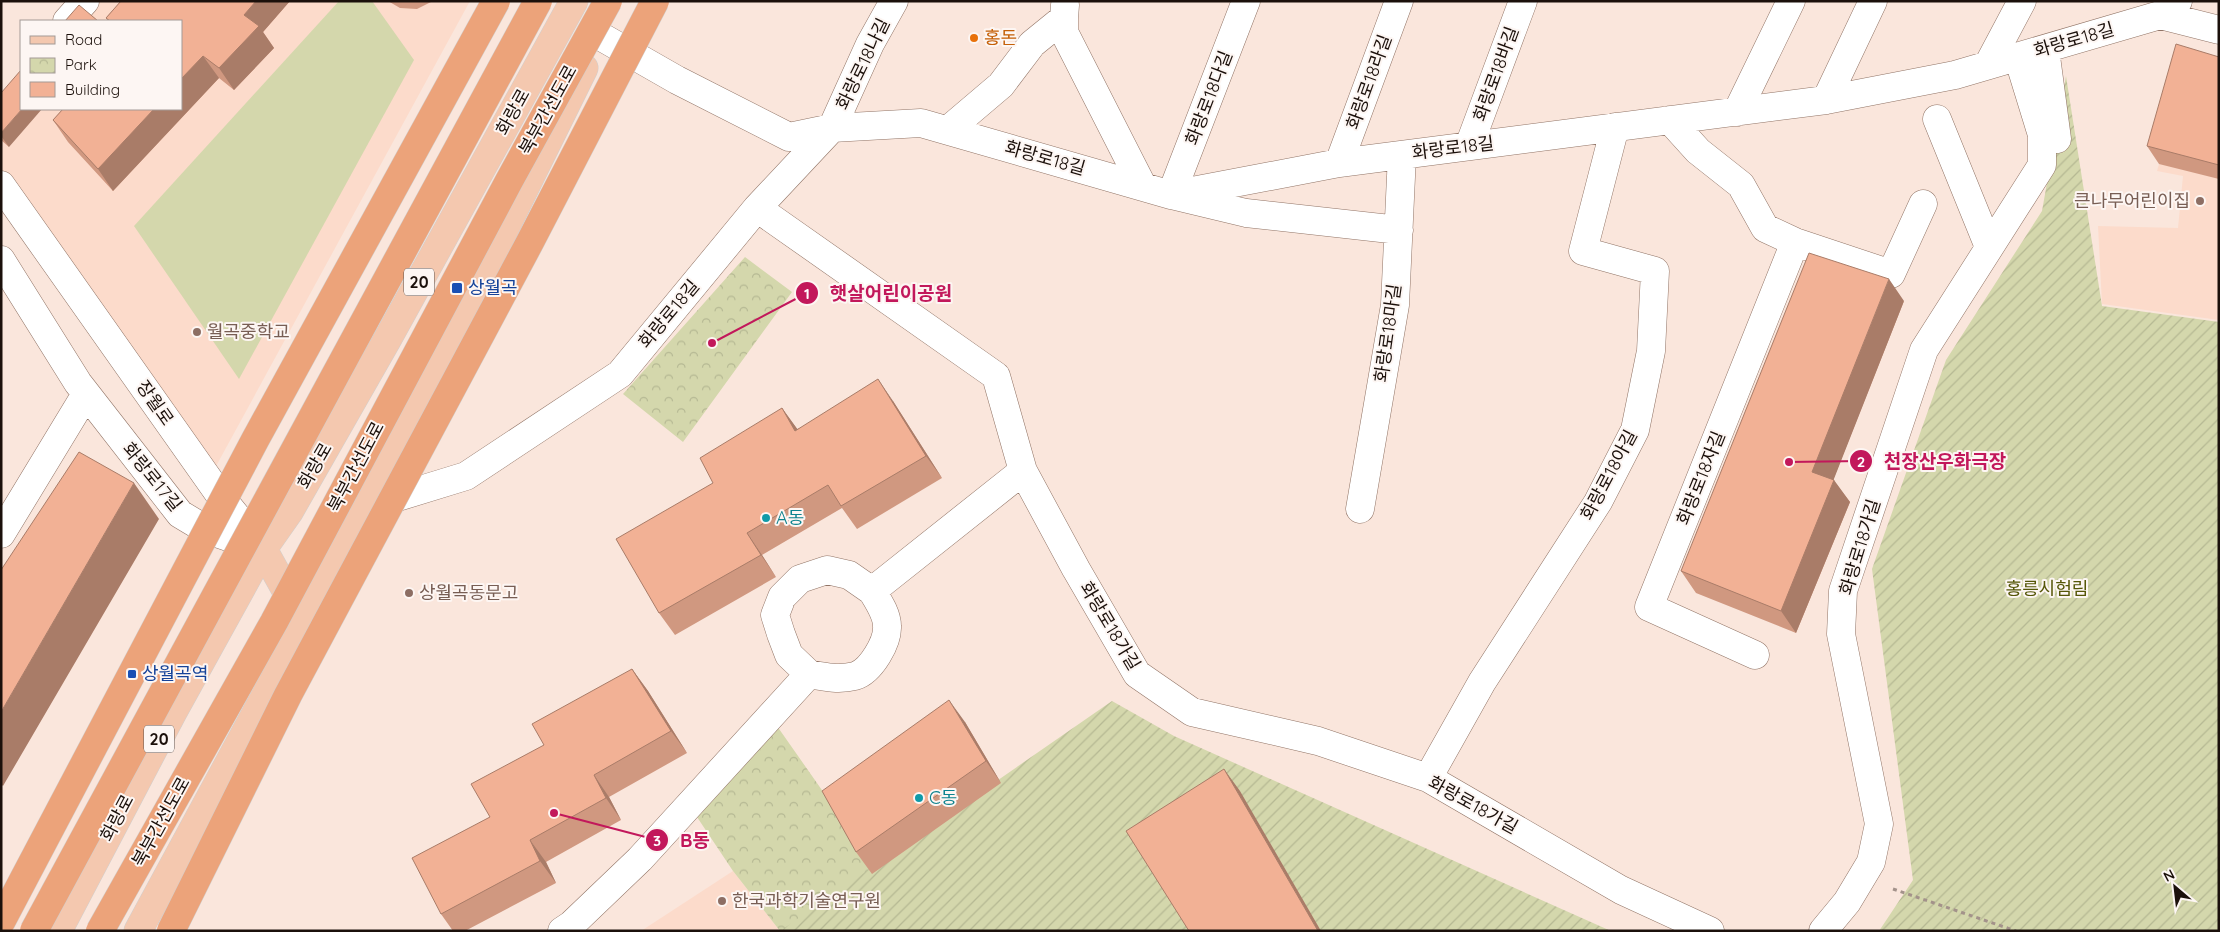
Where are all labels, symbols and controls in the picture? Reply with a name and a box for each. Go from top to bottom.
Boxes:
street label: 화랑로18나길 [830,14,895,113]
street label: 화랑로18길 [2031,17,2117,62]
legend [20,20,182,110]
street label: 화랑로18바길 [1468,23,1523,124]
place label: 홍돈 [984,26,1017,49]
text: Road [65,30,102,49]
street label: 화랑로18라길 [1341,31,1396,132]
marker: 홍돈 [968,32,980,44]
street label: 화랑로18다길 [1180,47,1237,148]
text: Park [65,55,97,74]
street label: 북부간선도로 [513,61,582,159]
text: Building [65,80,120,99]
street label: 화랑로 [490,84,535,139]
street label: 화랑로18길 [1411,131,1495,164]
street label: 화랑로18길 [1002,135,1088,180]
place label: 큰나무어린이집 [2074,189,2190,212]
marker: 큰나무어린이집 [2194,195,2206,207]
road number: 20 [404,268,434,296]
street label: 화랑로18길 [633,275,704,353]
place label: 상월곡 [468,276,518,299]
callout: 햇살어린이공원 [795,276,962,310]
marker: 상월곡 [450,281,464,295]
text: 햇살어린이공원 [830,281,952,305]
street label: 화랑로18마길 [1369,282,1406,384]
text: 1 [804,284,810,303]
place label: 월곡중학교 [207,320,290,343]
marker: 월곡중학교 [191,326,203,338]
street label: 장월로 [132,376,179,430]
street label: 북부간선도로 [322,418,389,516]
street label: 화랑로18아길 [1575,426,1642,524]
street label: 화랑로18자길 [1671,428,1730,528]
street label: 화랑로17길 [118,438,187,516]
street label: 화랑로 [292,438,337,493]
callout: 천장산우화극장 [1849,444,2016,478]
text: 천장산우화극장 [1884,449,2006,473]
text: 2 [1857,452,1865,471]
street label: 화랑로18가길 [1834,496,1885,598]
place label: A동 [776,506,804,529]
marker: A동 [760,512,772,524]
street label: 화랑로18가길 [1075,577,1146,674]
park label: 홍릉시험림 [2006,577,2088,600]
place label: 상월곡동문고 [419,581,518,604]
marker: 상월곡동문고 [403,587,415,599]
place label: 상월곡역 [142,662,208,685]
marker: 상월곡역 [126,668,138,680]
road number: 20 [144,726,174,752]
street label: 화랑로18가길 [1424,770,1522,839]
street label: 북부간선도로 [126,773,195,871]
place label: C동 [929,786,957,809]
street label: 화랑로 [95,790,138,845]
marker: C동 [913,792,925,804]
callout: B동 [645,823,720,857]
text: B동 [680,828,710,852]
text: 3 [653,831,661,850]
north arrow [2150,862,2200,912]
text: N [2160,865,2178,886]
place label: 한국과학기술연구원 [732,889,881,912]
marker: 한국과학기술연구원 [716,895,728,907]

